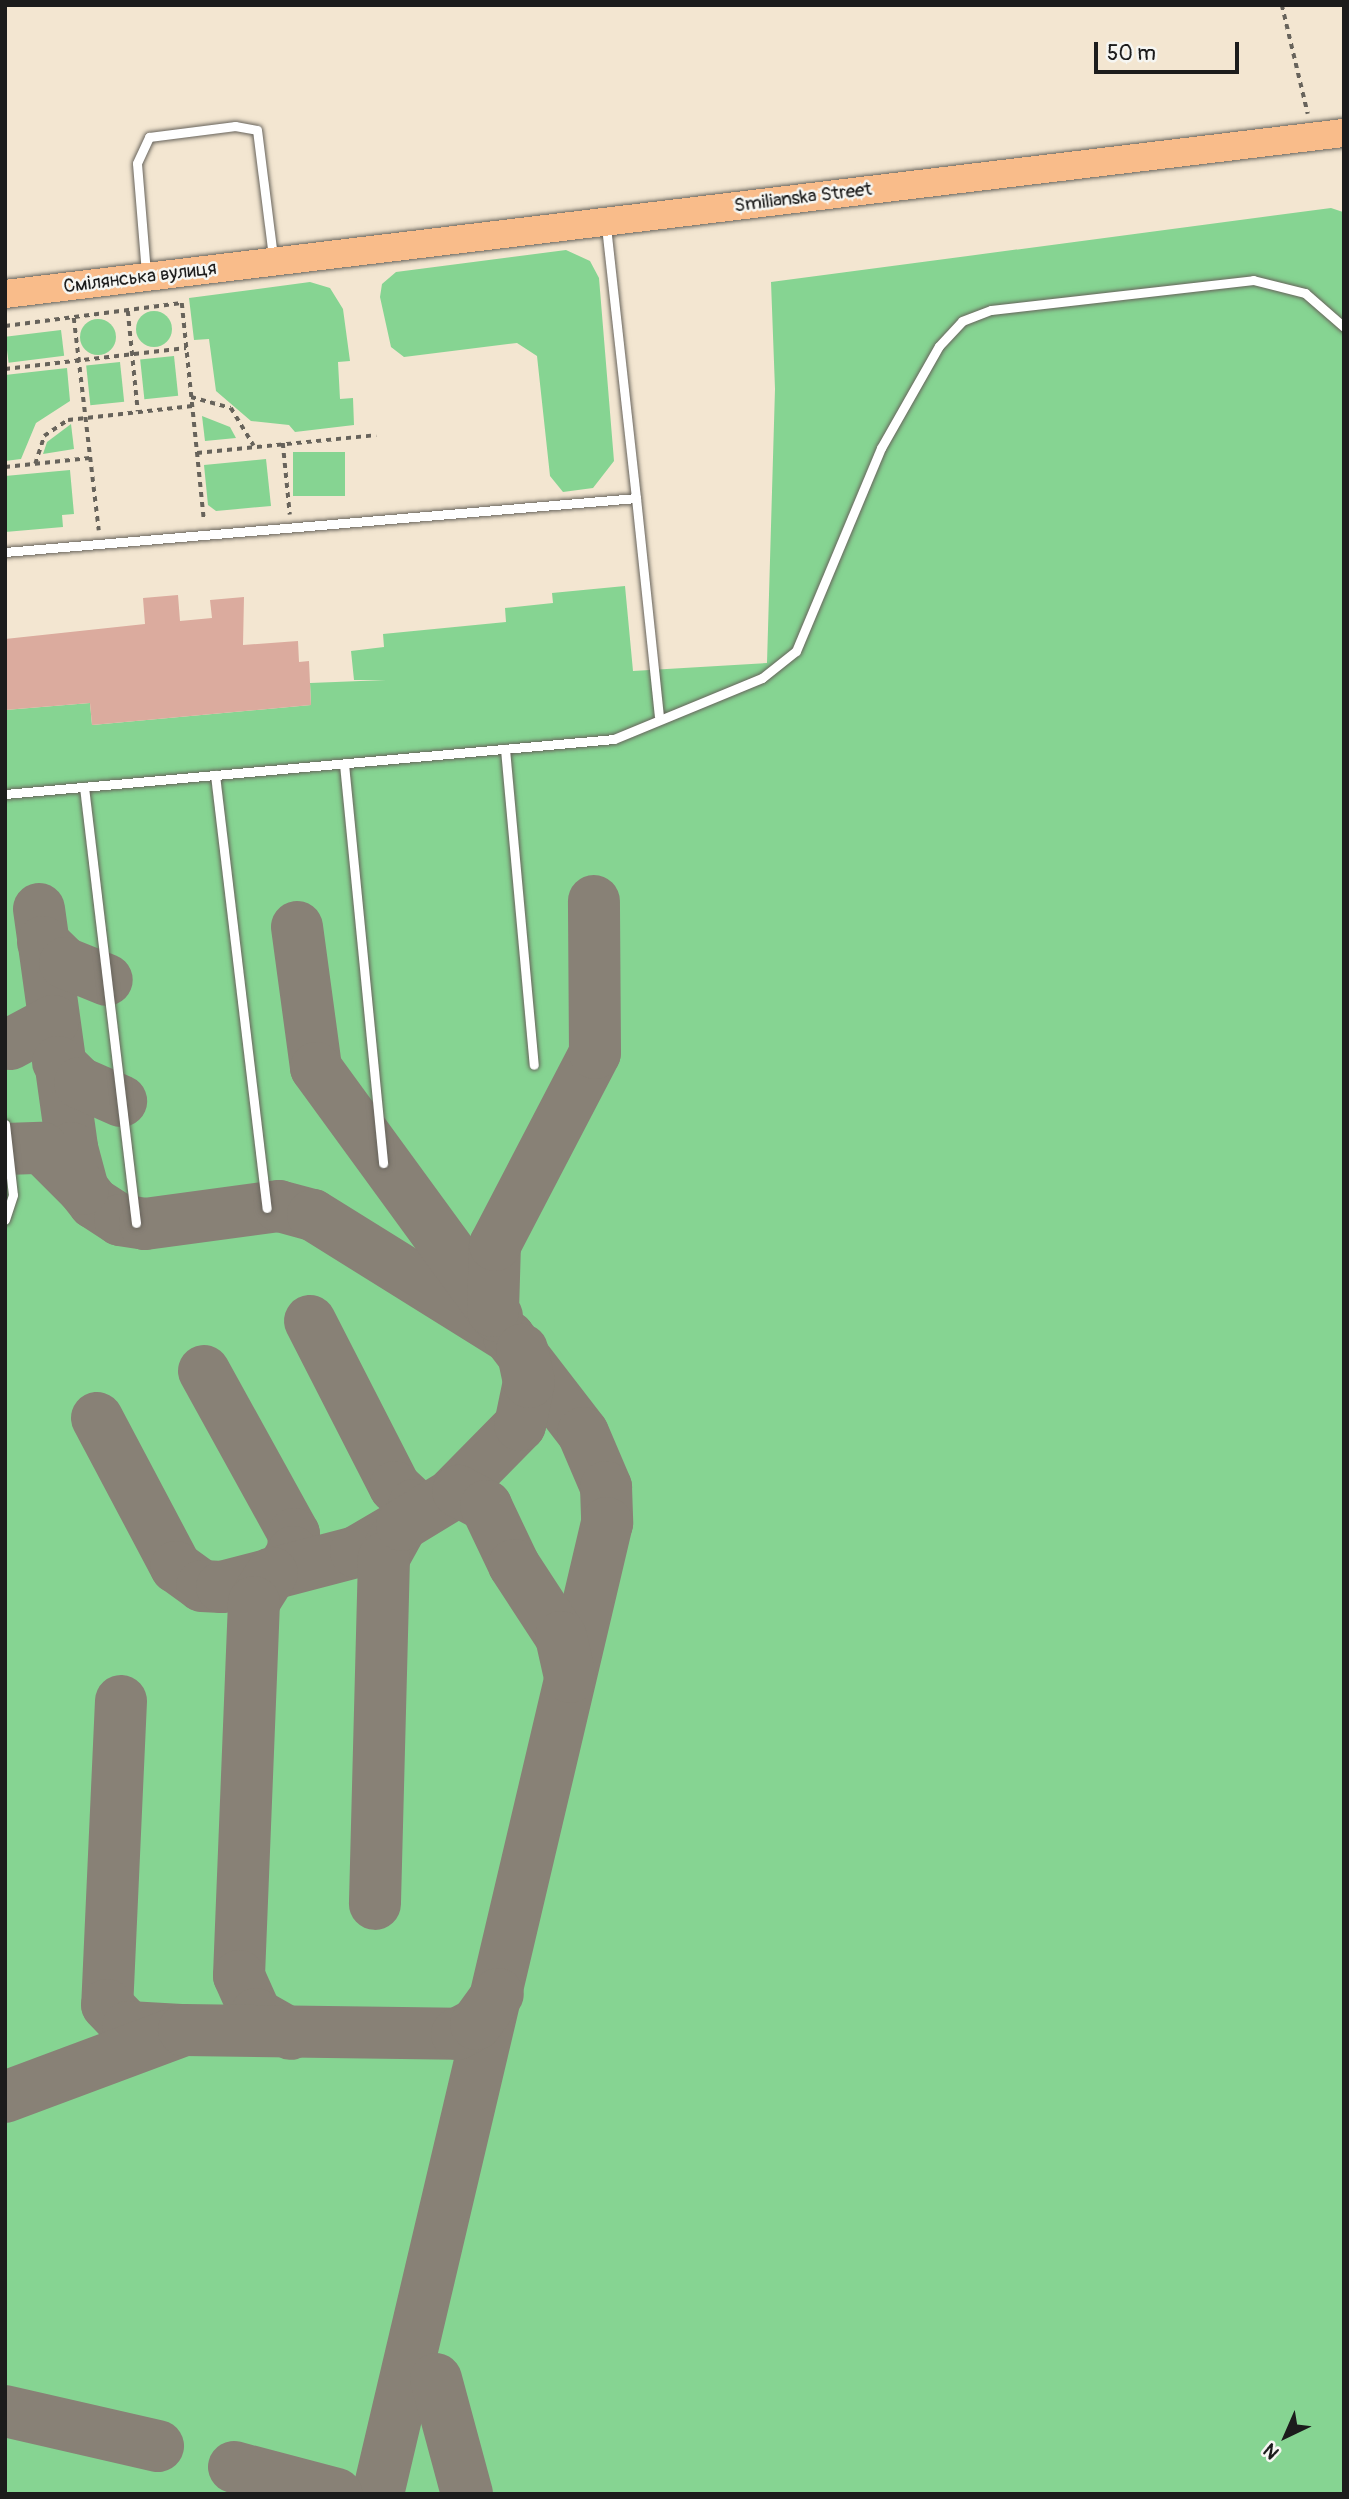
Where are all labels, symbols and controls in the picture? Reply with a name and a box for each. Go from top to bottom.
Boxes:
scale bar [1097,28,1242,72]
text: 50 m [1107,40,1156,67]
street label: Smilianska Street [733,178,873,218]
street label: Смілянська вулиця [62,257,218,299]
north arrow [1251,2401,1321,2471]
text: N [1258,2438,1284,2464]

